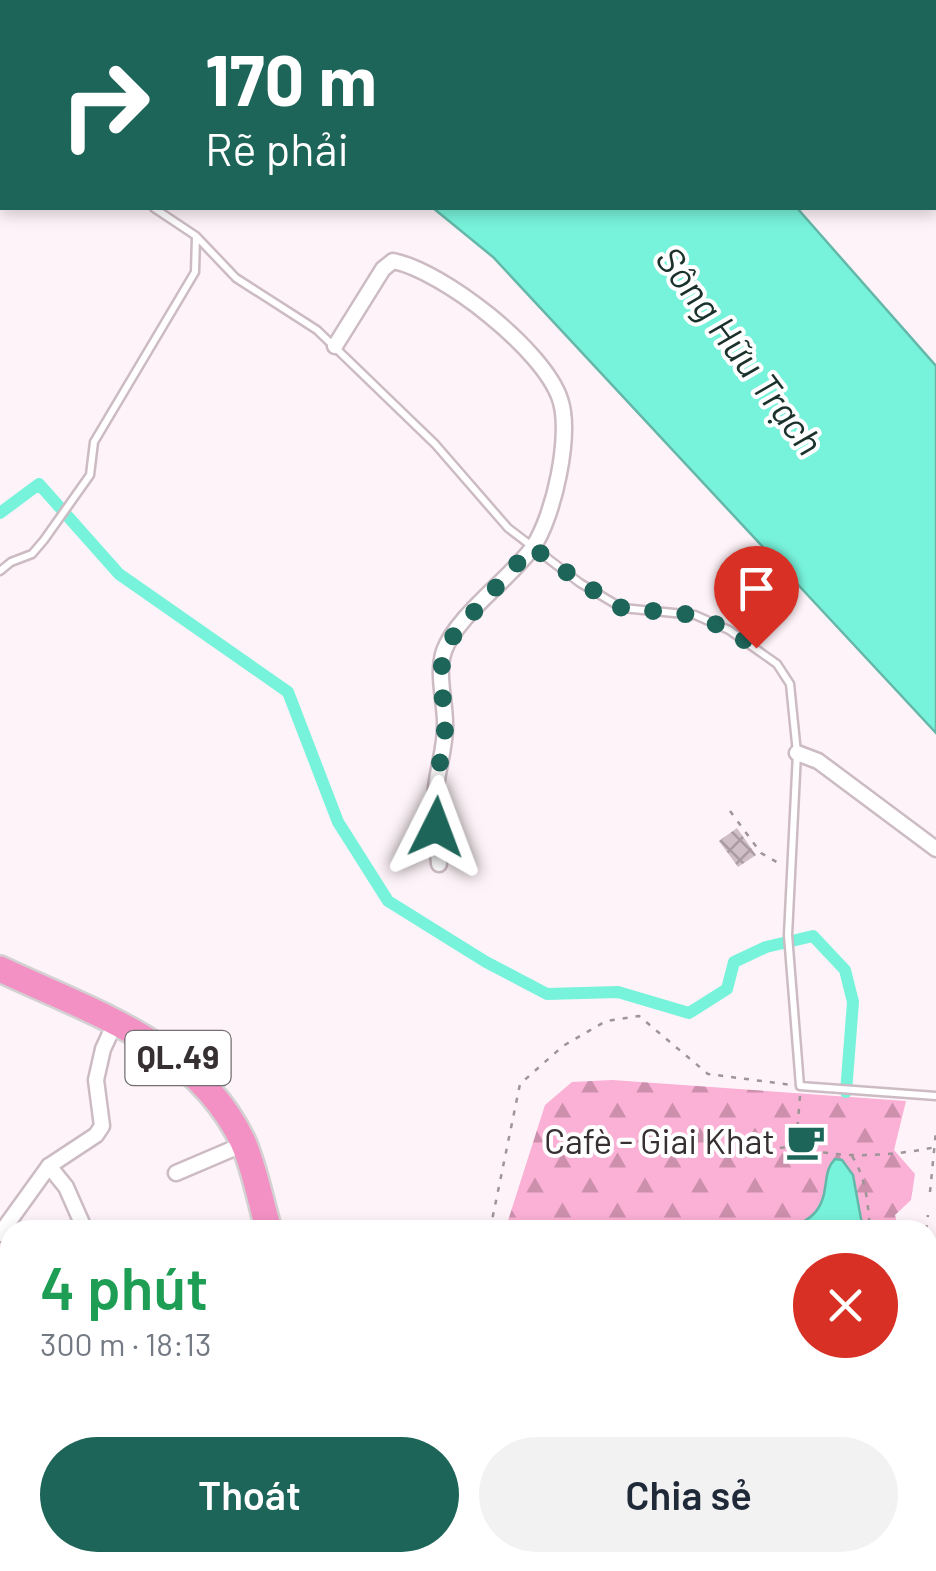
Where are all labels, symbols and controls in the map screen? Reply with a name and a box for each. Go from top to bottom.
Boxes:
text: 170 m [205,36,377,120]
icon: right [40,40,170,170]
text: Rẽ phải [205,121,349,175]
water label: Sông Hữu Trạch [647,236,834,463]
pin [714,546,799,649]
icon: arrive [729,561,784,616]
position arrow [384,775,488,879]
road number: QL.49 [126,1031,230,1085]
place label: Cafè - Giai Khat [544,1119,775,1161]
cafe icon: Cafè - Giai Khat [784,1121,826,1163]
text: 4 phút [40,1250,209,1322]
button: close [793,1253,898,1358]
text: 300 m · 18:13 [40,1324,211,1362]
button: Thoát [40,1437,459,1552]
button: Chia sẻ [479,1437,898,1552]

